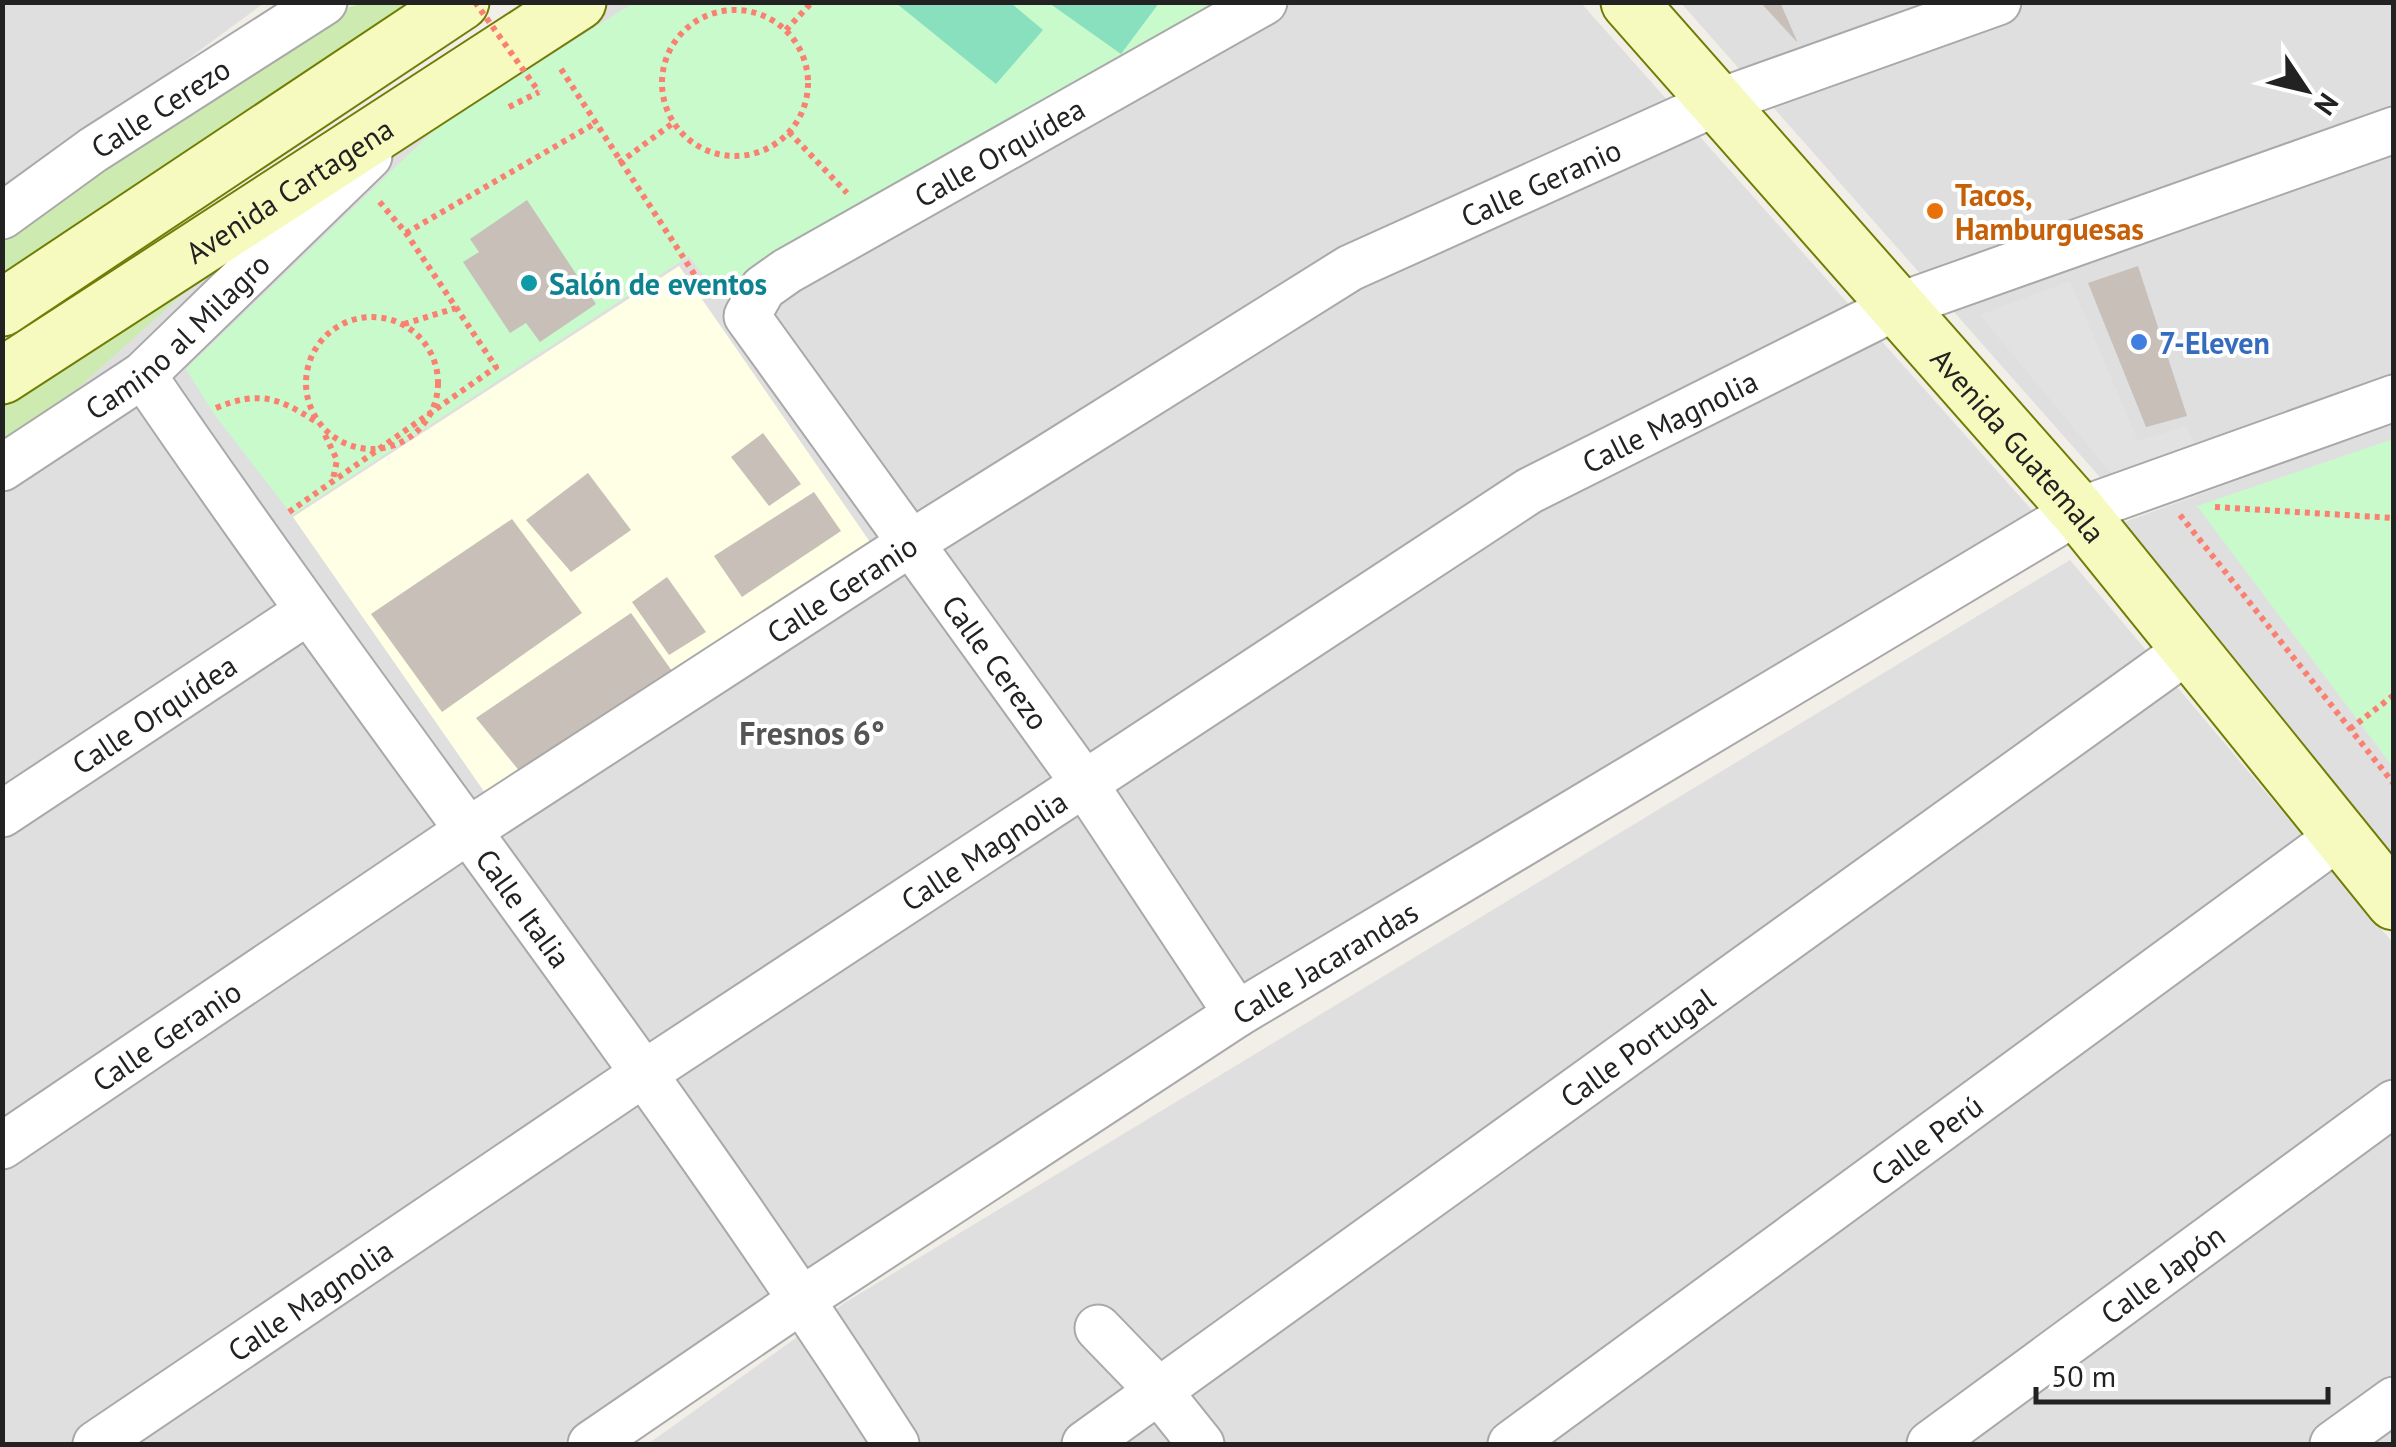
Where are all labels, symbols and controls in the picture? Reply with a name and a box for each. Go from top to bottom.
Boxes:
north arrow [2256,40,2356,140]
street label: Calle Cerezo [83,48,237,166]
text: N [2306,86,2347,123]
street label: Calle Orquídea [907,88,1091,215]
street label: Avenida Cartagena [178,108,400,271]
street label: Calle Geranio [1454,129,1627,235]
place label: Tacos, Hamburguesas [1955,175,2144,248]
marker: Tacos, Hamburguesas [1924,200,1946,222]
street label: Camino al Milagro [77,244,277,428]
place label: Salón de eventos [549,264,767,303]
marker: Salón de eventos [518,272,540,294]
place label: 7-Eleven [2159,323,2270,362]
marker: 7-Eleven [2128,331,2150,353]
street label: Avenida Guatemala [1923,339,2115,550]
street label: Calle Magnolia [1575,360,1764,481]
street label: Calle Geranio [759,525,924,651]
street label: Calle Cerezo [934,587,1058,737]
street label: Calle Orquídea [64,645,244,782]
district label: Fresnos 6° [739,712,885,754]
street label: Calle Magnolia [893,781,1074,919]
street label: Calle Italia [468,840,580,975]
street label: Calle Jacarandas [1225,891,1424,1032]
street label: Calle Geranio [84,971,248,1099]
street label: Calle Portugal [1552,978,1722,1115]
street label: Calle Perú [1862,1085,1990,1193]
street label: Calle Japón [2092,1215,2232,1332]
street label: Calle Magnolia [220,1230,400,1369]
scale bar [2036,1342,2328,1404]
text: 50 m [2051,1356,2116,1395]

